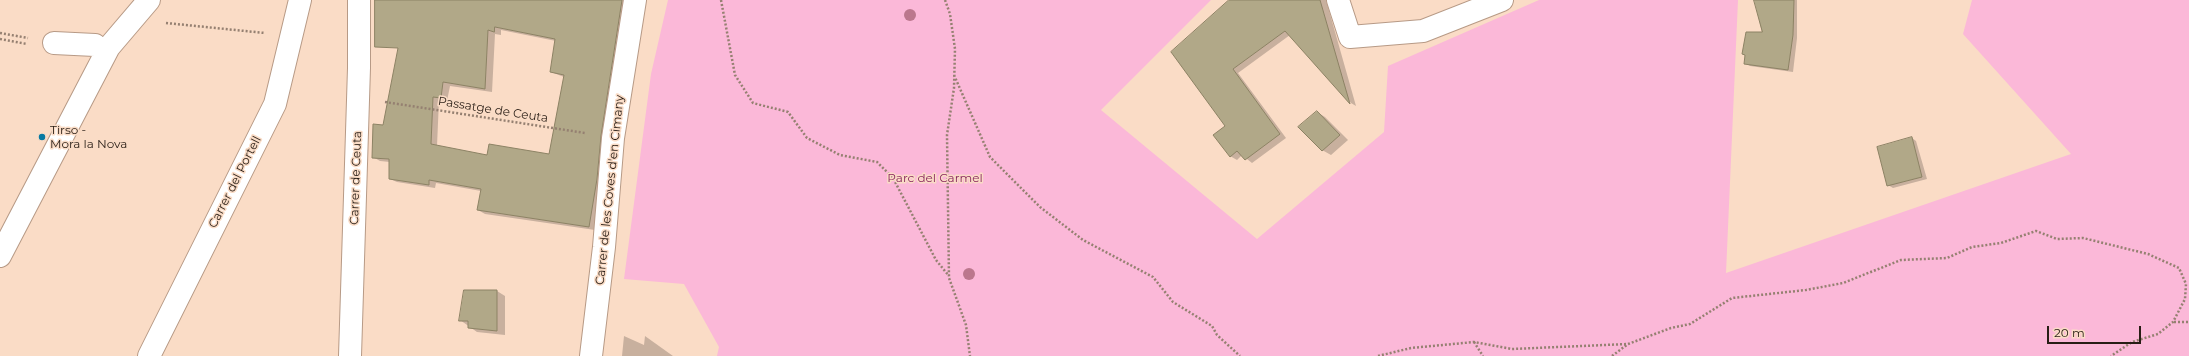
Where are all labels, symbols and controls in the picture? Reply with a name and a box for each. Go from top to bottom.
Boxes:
street label: Passatge de Ceuta [437,94,549,126]
street label: Carrer de les Coves d'en Cimany [593,94,627,286]
place label: Tirso - Mora la Nova [50,123,127,151]
street label: Carrer de Ceuta [347,131,365,225]
marker: Tirso - Mora la Nova [37,132,47,142]
street label: Carrer del Portell [206,134,264,230]
park label: Parc del Carmel [887,171,983,185]
scale bar [2049,318,2143,344]
text: 20 m [2054,325,2085,340]

